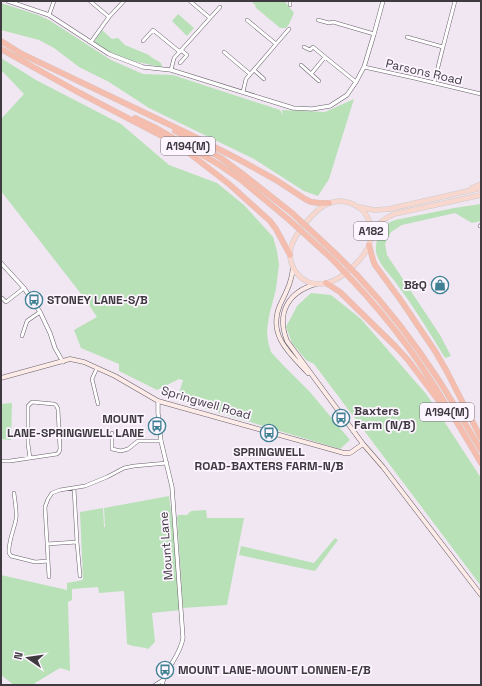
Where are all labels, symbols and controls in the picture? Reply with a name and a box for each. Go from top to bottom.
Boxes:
street label: Parsons Road [384,55,464,89]
road number: A194(M) [161,137,215,155]
road number: A182 [354,222,388,240]
shop icon: B&Q [430,275,450,295]
place label: B&Q [404,277,427,293]
bus stop icon: STONEY LANE-S/B [24,290,44,310]
place label: STONEY LANE-S/B [47,292,148,308]
street label: Springwell Road [159,383,253,423]
place label: Baxters Farm (N/B) [354,403,416,433]
road number: A194(M) [420,403,474,421]
bus stop icon: Baxters Farm (N/B) [331,408,351,428]
place label: MOUNT LANE-SPRINGWELL LANE [7,411,144,441]
bus stop icon: MOUNT LANE-SPRINGWELL LANE [147,416,167,436]
bus stop icon: SPRINGWELL ROAD-BAXTERS FARM-N/B [259,423,279,443]
place label: SPRINGWELL ROAD-BAXTERS FARM-N/B [195,444,343,474]
street label: Mount Lane [156,511,176,581]
north arrow [8,638,48,678]
text: N [11,651,26,661]
bus stop icon: MOUNT LANE-MOUNT LONNEN-E/B [155,660,175,680]
place label: MOUNT LANE-MOUNT LONNEN-E/B [178,662,371,678]

